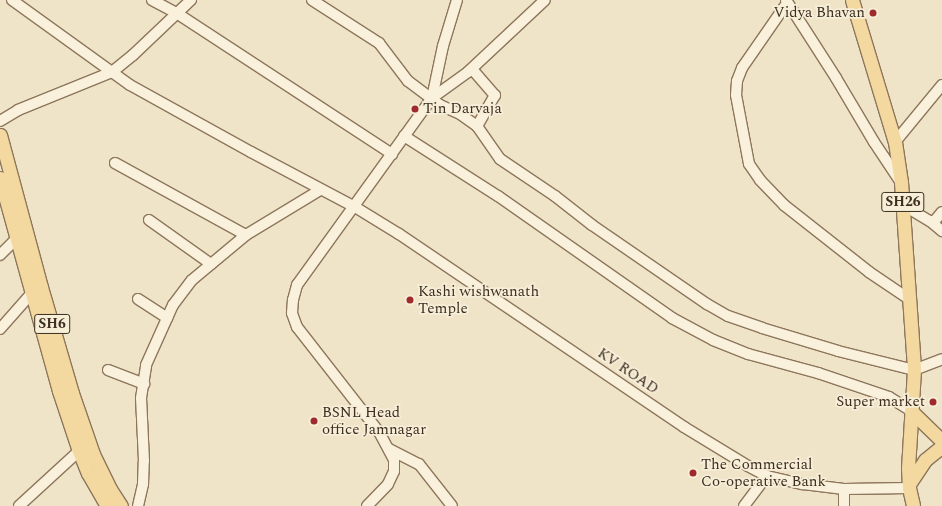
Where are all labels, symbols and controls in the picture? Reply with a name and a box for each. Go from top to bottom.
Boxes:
place label: Vidya Bhavan [774,4,865,22]
marker: Vidya Bhavan [868,8,878,18]
place label: Tin Darvaja [423,100,502,118]
marker: Tin Darvaja [410,104,420,114]
road number: SH26 [881,190,925,214]
place label: Kashi wishwanath Temple [418,282,539,317]
marker: Kashi wishwanath Temple [405,295,415,305]
road number: SH6 [34,312,70,336]
street label: KV ROAD [594,344,662,398]
place label: Super market [836,393,925,411]
marker: Super market [928,397,938,407]
place label: BSNL Head office Jamnagar [322,403,426,438]
marker: BSNL Head office Jamnagar [309,416,319,426]
place label: The Commercial Co-operative Bank [701,455,826,490]
marker: The Commercial Co-operative Bank [688,468,698,478]

